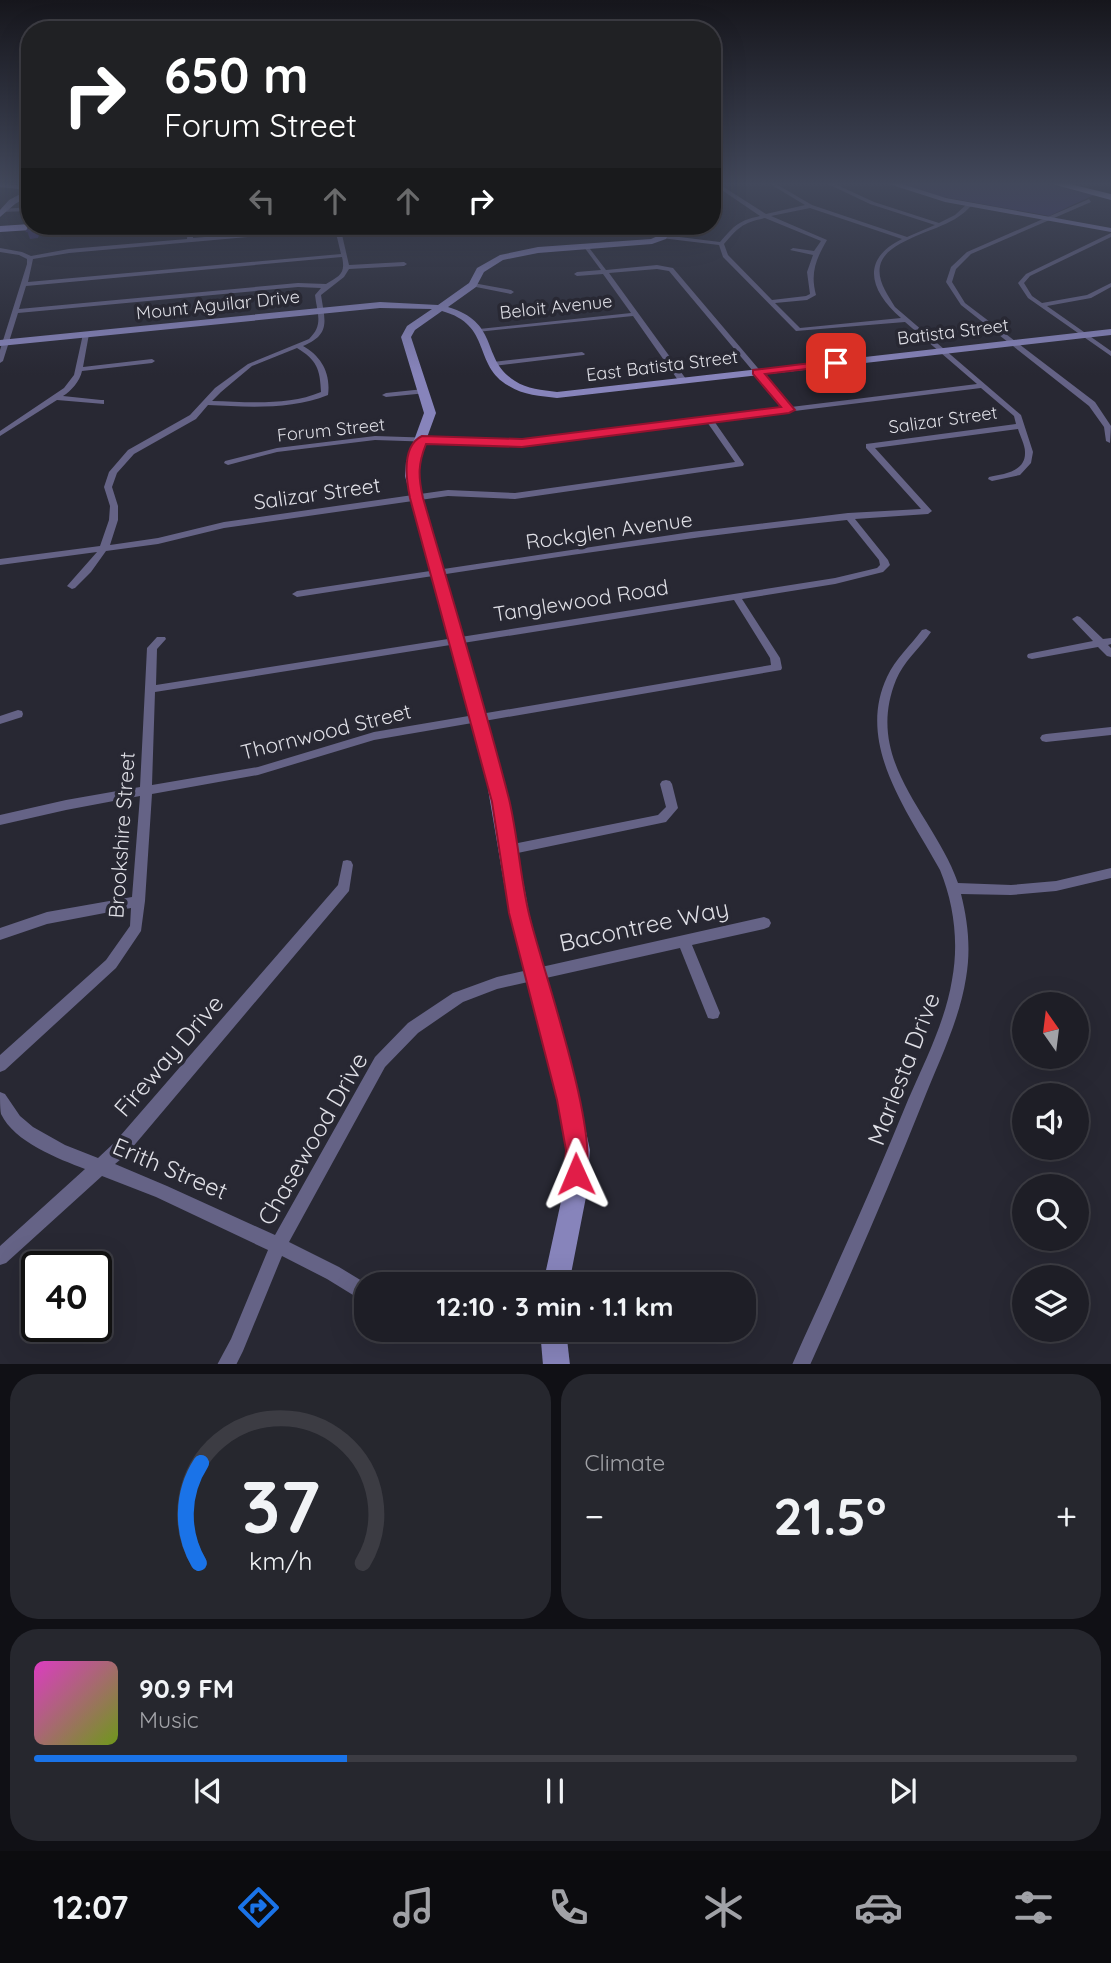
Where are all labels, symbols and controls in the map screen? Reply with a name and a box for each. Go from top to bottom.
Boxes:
text: 650 m [164,44,308,105]
icon: right [49,49,140,140]
text: Forum Street [164,105,357,145]
icon: left [243,182,281,220]
icon: ahead [316,182,354,220]
icon: ahead [389,182,427,220]
icon: right [462,182,500,220]
street label: Mount Aguilar Drive [135,284,301,325]
street label: Beloit Avenue [498,289,613,324]
street label: Batista Street [896,313,1010,350]
pin [806,333,866,393]
icon: arrive [817,344,855,382]
street label: East Batista Street [585,345,739,386]
street label: Salizar Street [887,400,999,439]
street label: Forum Street [276,412,386,447]
street label: Salizar Street [252,471,382,515]
street label: Rockglen Avenue [524,505,694,555]
street label: Tanglewood Road [492,573,670,627]
street label: Thornwood Street [238,697,414,765]
street label: Brookshire Street [102,751,140,919]
street label: Bacontree Way [556,892,731,958]
street label: Fireway Drive [107,988,229,1122]
street label: Marlesta Drive [860,988,946,1149]
north arrow [1012,992,1088,1069]
map controls [1012,992,1089,1342]
street label: Chasewood Drive [250,1047,374,1230]
button: sound [1012,1083,1089,1160]
street label: Erith Street [108,1130,232,1206]
position arrow [539,1137,613,1211]
button: search [1012,1174,1089,1251]
speed limit sign: 40 [21,1251,112,1342]
button: layers [1012,1265,1089,1342]
text: 12:10 · 3 min · 1.1 km [436,1290,674,1323]
text: Climate [585,1448,665,1477]
text: 37 [241,1460,320,1551]
text: 21.5° [773,1483,886,1548]
text: − [585,1492,604,1540]
text: + [1056,1492,1077,1540]
text: km/h [249,1544,312,1575]
text: 90.9 FM [139,1672,234,1705]
text: Music [139,1705,199,1734]
icon: previous [189,1772,227,1810]
icon: pause [536,1772,574,1810]
icon: next [884,1772,922,1810]
icon: directions [234,1883,283,1932]
icon: music [389,1883,438,1932]
icon: phone [544,1883,593,1932]
icon: climate [699,1883,748,1932]
icon: car [854,1883,903,1932]
icon: filters [1009,1883,1058,1932]
text: 12:07 [53,1887,128,1927]

